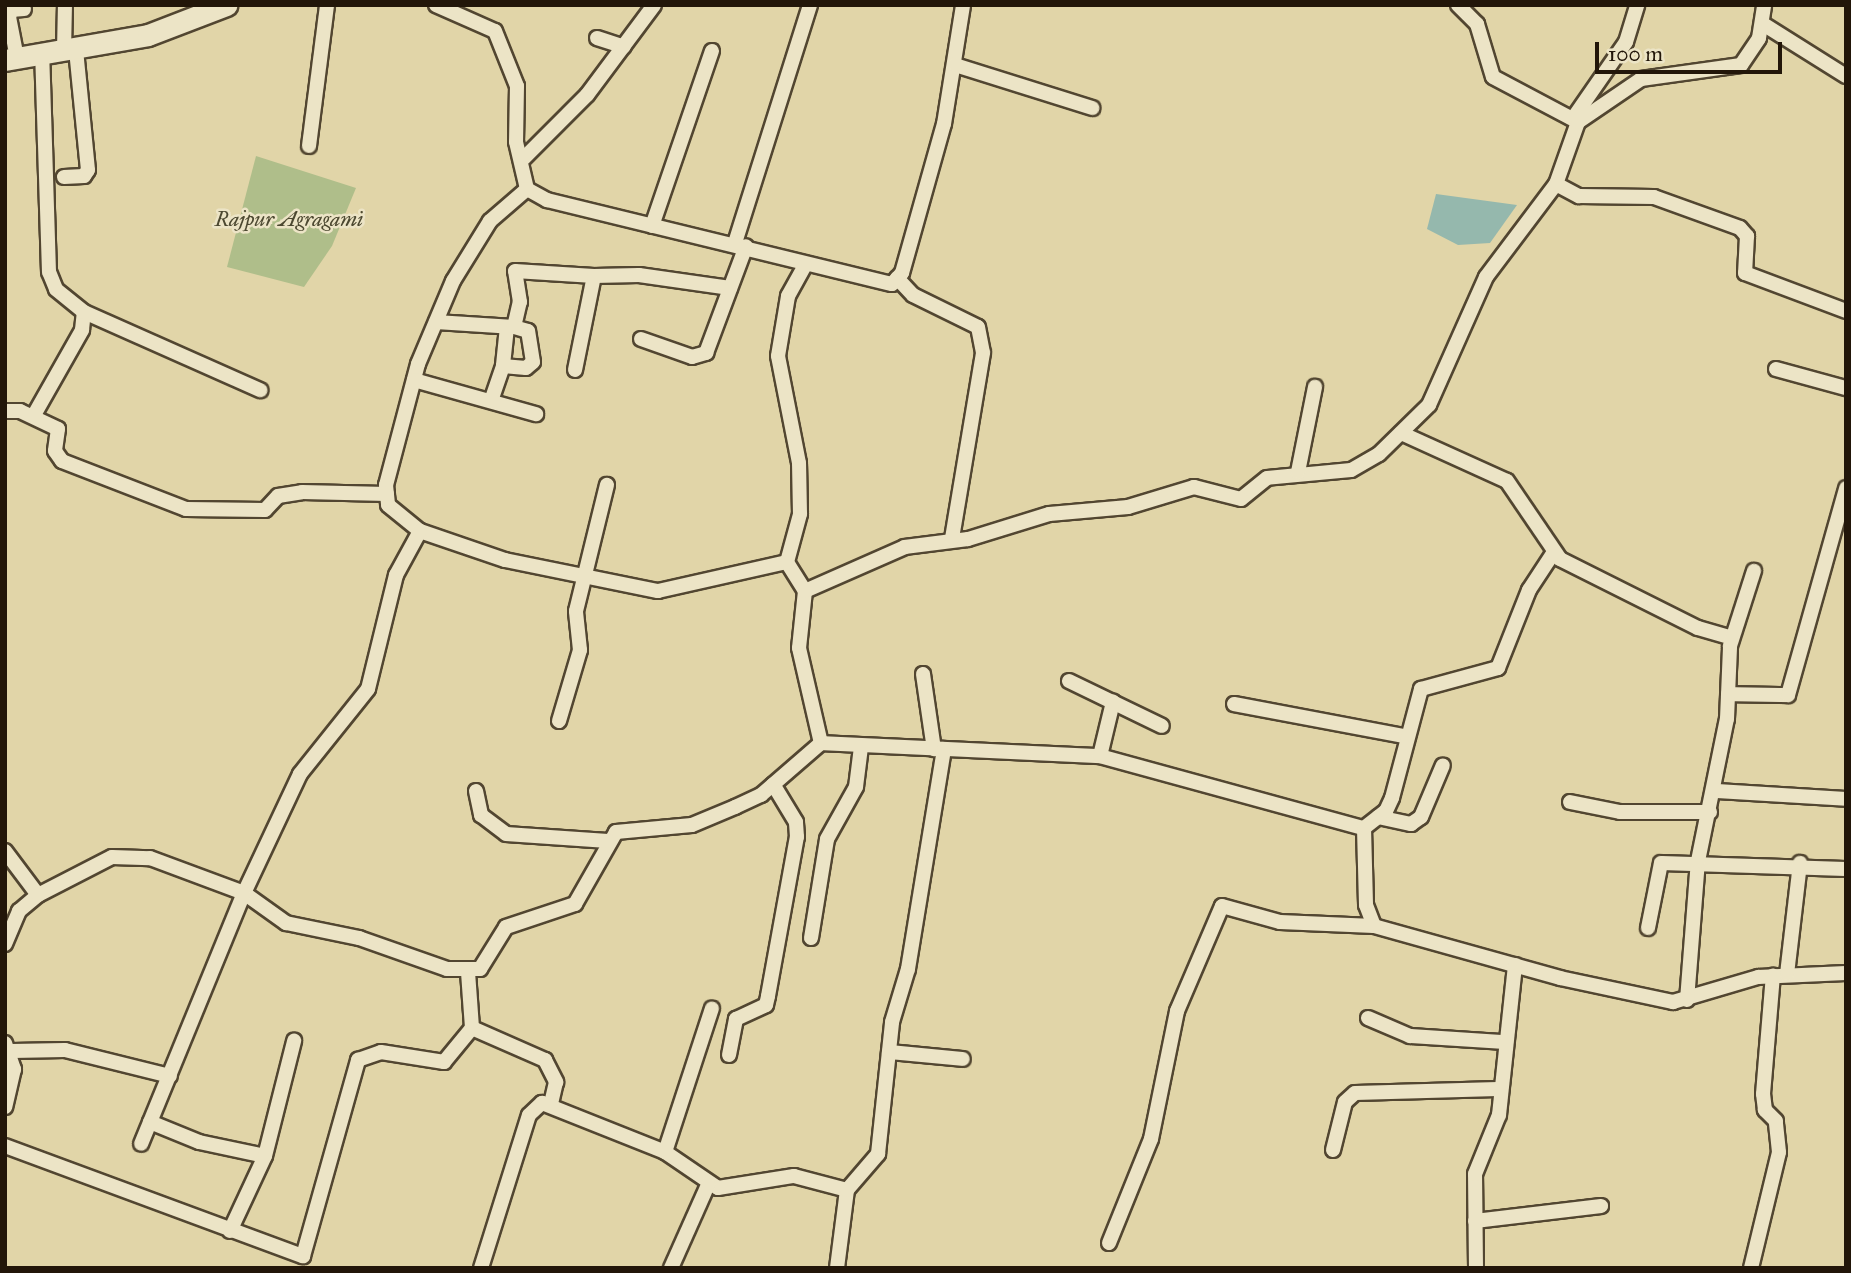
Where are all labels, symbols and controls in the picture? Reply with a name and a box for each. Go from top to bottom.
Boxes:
scale bar [1599,28,1786,72]
text: 100 m [1608,41,1663,67]
park label: Rajpur Agragami [215,206,363,232]

